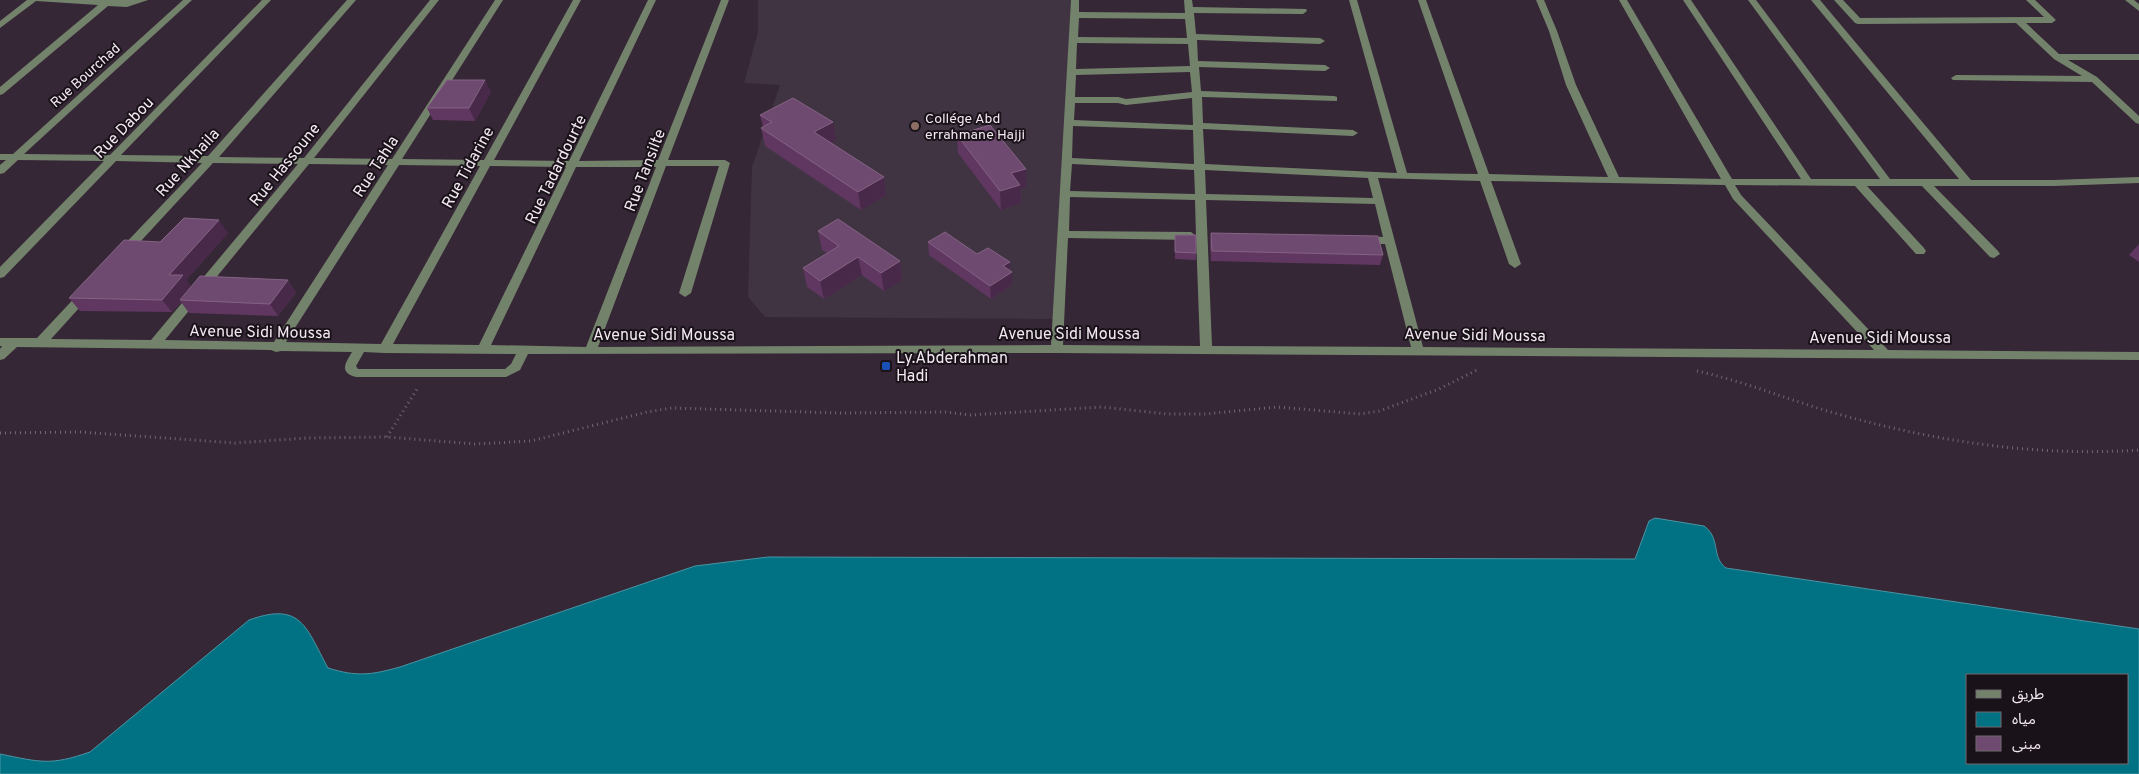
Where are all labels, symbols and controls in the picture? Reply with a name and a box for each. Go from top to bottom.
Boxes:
street label: Rue Bourchad [47,40,125,112]
street label: Rue Dabou [90,93,159,163]
place label: Collége Abd errahmane Hajji [925,111,1025,144]
street label: Rue Tadardourte [522,112,592,228]
street label: Rue Hassoune [246,119,325,211]
marker: Collége Abd errahmane Hajji [909,120,921,132]
street label: Rue Tidarine [438,124,499,212]
street label: Rue Nkhaila [152,125,225,202]
street label: Rue Tansilte [621,126,671,215]
street label: Rue Tahla [349,133,404,202]
street label: Avenue Sidi Moussa [189,322,331,344]
street label: Avenue Sidi Moussa [998,325,1140,345]
street label: Avenue Sidi Moussa [1404,325,1546,347]
street label: Avenue Sidi Moussa [593,326,735,346]
street label: Avenue Sidi Moussa [1809,329,1951,349]
place label: Ly.Abderahman Hadi [896,349,1008,387]
marker: Ly.Abderahman Hadi [880,360,892,372]
legend [1966,674,2129,764]
text: طريق [2012,686,2044,705]
text: مياه [2012,711,2036,730]
text: مبنى [2012,736,2041,755]

